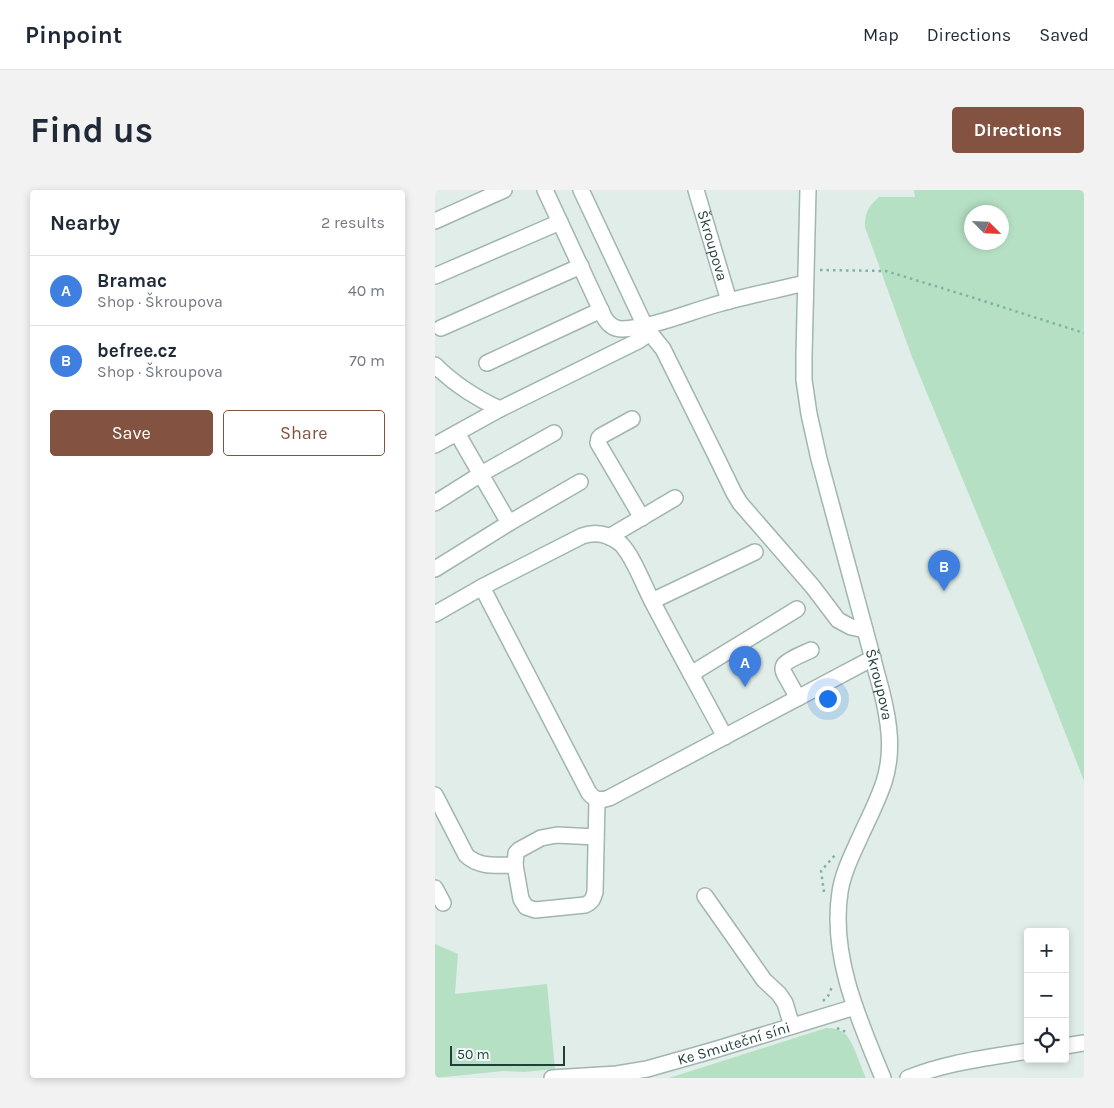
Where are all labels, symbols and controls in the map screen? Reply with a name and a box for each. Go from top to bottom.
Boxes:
text: Pinpoint [25,21,122,49]
text: Map [863,24,899,46]
text: Directions [927,24,1011,46]
text: Saved [1039,24,1089,46]
button: Directions [952,107,1084,153]
text: Find us [30,110,153,151]
north arrow [964,205,1009,250]
street label: Škroupova [693,208,732,283]
text: Nearby [50,211,120,235]
text: 2 results [321,213,385,232]
text: Bramac [97,270,167,292]
text: A [61,281,71,300]
text: 40 m [348,281,385,300]
text: Shop · Škroupova [97,292,223,311]
text: befree.cz [97,340,177,362]
text: B [61,351,71,370]
text: 70 m [349,351,385,370]
text: Shop · Škroupova [97,362,223,381]
button: Save [50,410,213,456]
button: Share [223,410,385,456]
pin: B [928,550,960,591]
pin: A [729,646,761,687]
street label: Škroupova [862,647,896,722]
your location [815,686,841,712]
map controls [1024,928,1069,1063]
button: + [1024,928,1069,973]
button: − [1024,973,1069,1018]
street label: Ke Smuteční síni [675,1018,792,1069]
button: locate [1024,1018,1069,1063]
scale bar [450,1043,565,1066]
text: 50 m [457,1046,490,1063]

